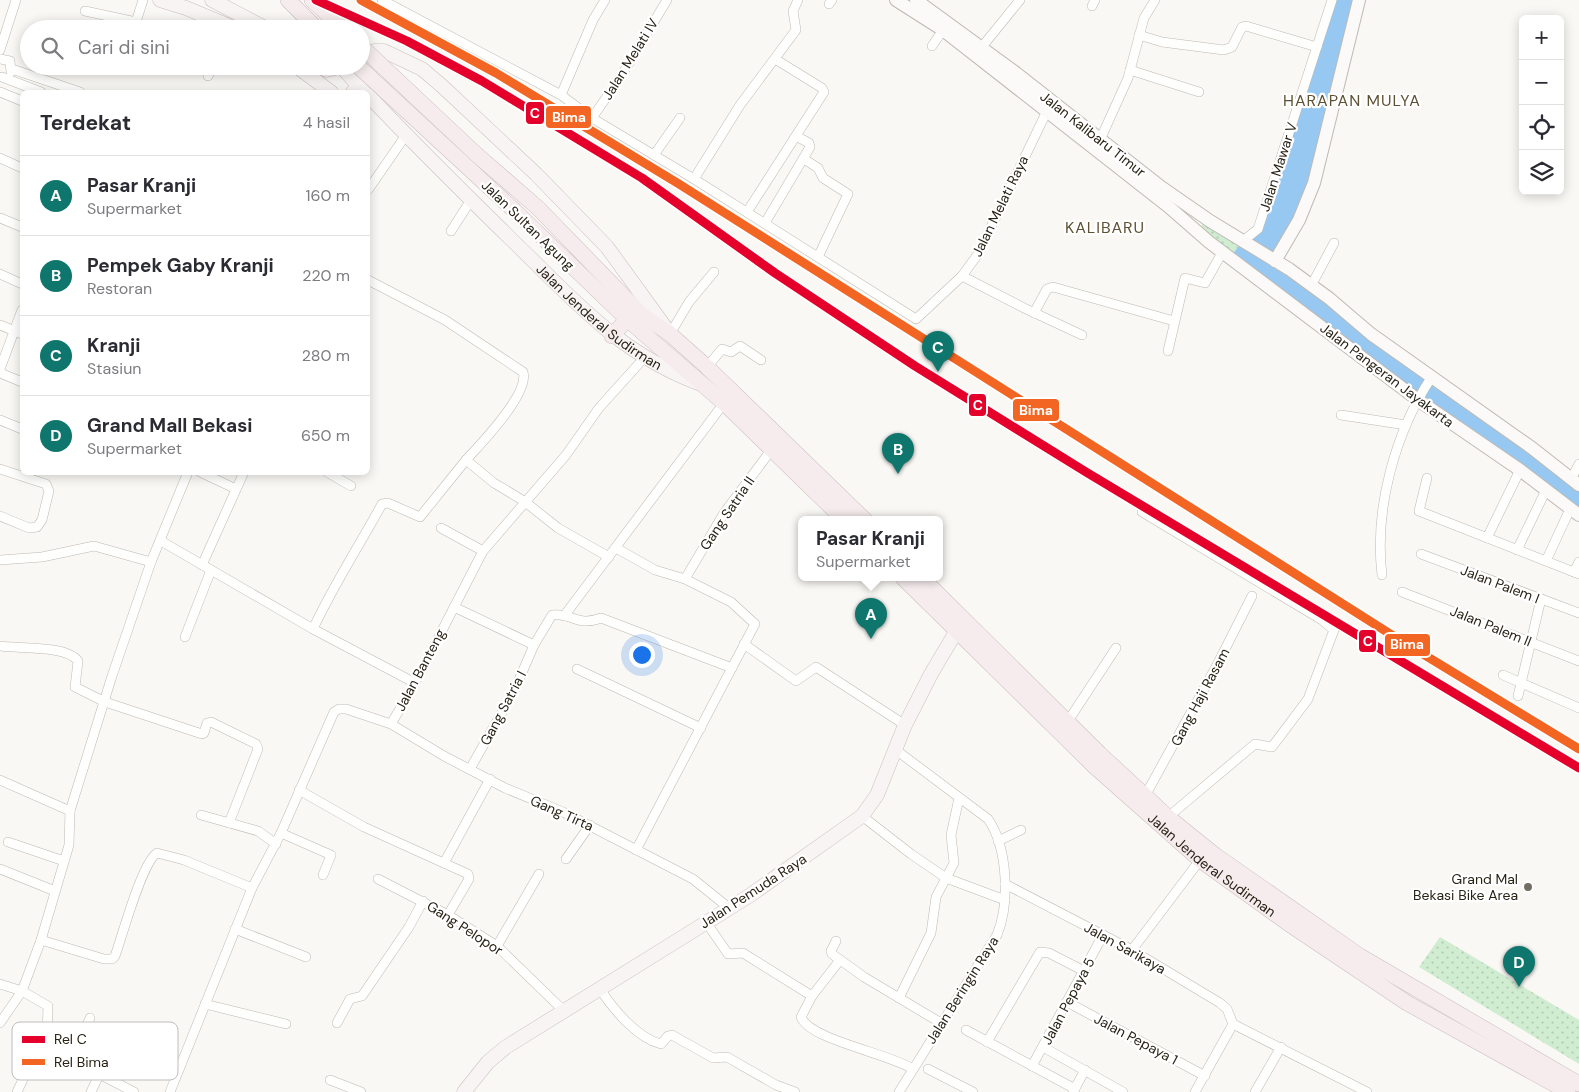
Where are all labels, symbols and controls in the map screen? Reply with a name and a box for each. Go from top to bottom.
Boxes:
street label: Jalan Melati IV [598,14,663,103]
map controls [1519,15,1564,195]
button: + [1519,15,1564,60]
search box [20,20,370,75]
icon: search [38,34,66,62]
text: Cari di sini [78,35,170,60]
button: − [1519,60,1564,105]
street label: Jalan Kalibaru Timur [1037,87,1149,181]
district label: HARAPAN MULYA [1283,90,1421,111]
line badge: C [525,101,545,125]
text: C [530,104,540,122]
line badge: Bima [545,105,592,129]
button: locate [1519,105,1564,150]
text: Bima [552,108,586,126]
text: Terdekat [40,109,131,137]
text: 4 hasil [303,112,350,133]
street label: Jalan Mawar V [1255,120,1301,214]
button: layers [1519,150,1564,195]
street label: Jalan Melati Raya [968,152,1032,260]
text: Pasar Kranji [87,173,196,198]
street label: Jalan Sultan Agung [478,176,578,274]
text: A [50,185,62,206]
text: 160 m [306,185,350,206]
text: Supermarket [87,198,182,219]
district label: KALIBARU [1065,217,1145,238]
text: Pempek Gaby Kranji [87,253,274,278]
street label: Jalan Jenderal Sudirman [532,260,665,374]
text: B [51,265,61,286]
text: 220 m [302,265,350,286]
text: Restoran [87,278,152,299]
street label: Jalan Pangeran Jayakarta [1317,319,1457,431]
pin: C [922,331,954,372]
text: Kranji [87,333,140,358]
text: C [50,345,62,366]
text: 280 m [302,345,350,366]
text: Stasiun [87,358,141,379]
line badge: C [968,393,987,417]
text: C [973,396,983,414]
line badge: Bima [1012,398,1060,422]
text: Bima [1019,401,1053,419]
text: Grand Mall Bekasi [87,413,253,438]
text: D [50,425,62,446]
text: 650 m [301,425,350,446]
pin: B [882,433,914,474]
text: Supermarket [87,438,182,459]
street label: Gang Satria II [696,473,758,553]
popup [798,516,943,581]
text: Pasar Kranji [816,526,925,551]
text: Supermarket [816,551,911,572]
street label: Jalan Palem I [1458,561,1542,607]
pin: A [855,598,887,639]
street label: Jalan Palem II [1448,601,1534,651]
street label: Jalan Banteng [391,626,449,714]
line badge: C [1358,629,1377,653]
text: C [1363,632,1373,650]
line badge: Bima [1384,633,1431,657]
text: Bima [1390,635,1424,653]
your location [629,642,655,668]
street label: Gang Haji Rasam [1167,645,1233,749]
street label: Gang Satria I [476,668,530,748]
street label: Gang Tirta [528,791,596,835]
street label: Jalan Jenderal Sudirman [1144,809,1279,921]
street label: Jalan Pemuda Raya [696,850,810,932]
place label: Grand Mal Bekasi Bike Area [1413,870,1518,904]
marker: Grand Mal Bekasi Bike Area [1522,881,1534,893]
street label: Gang Pelopor [424,897,506,959]
street label: Jalan Sarikaya [1081,918,1169,978]
street label: Jalan Beringin Raya [922,933,1002,1047]
pin: D [1503,946,1535,987]
street label: Jalan Pepaya 5 [1037,954,1099,1048]
street label: Jalan Pepaya 1 [1091,1009,1181,1069]
legend [12,1022,178,1080]
text: Rel C [54,1030,87,1048]
text: Rel Bima [54,1053,109,1071]

